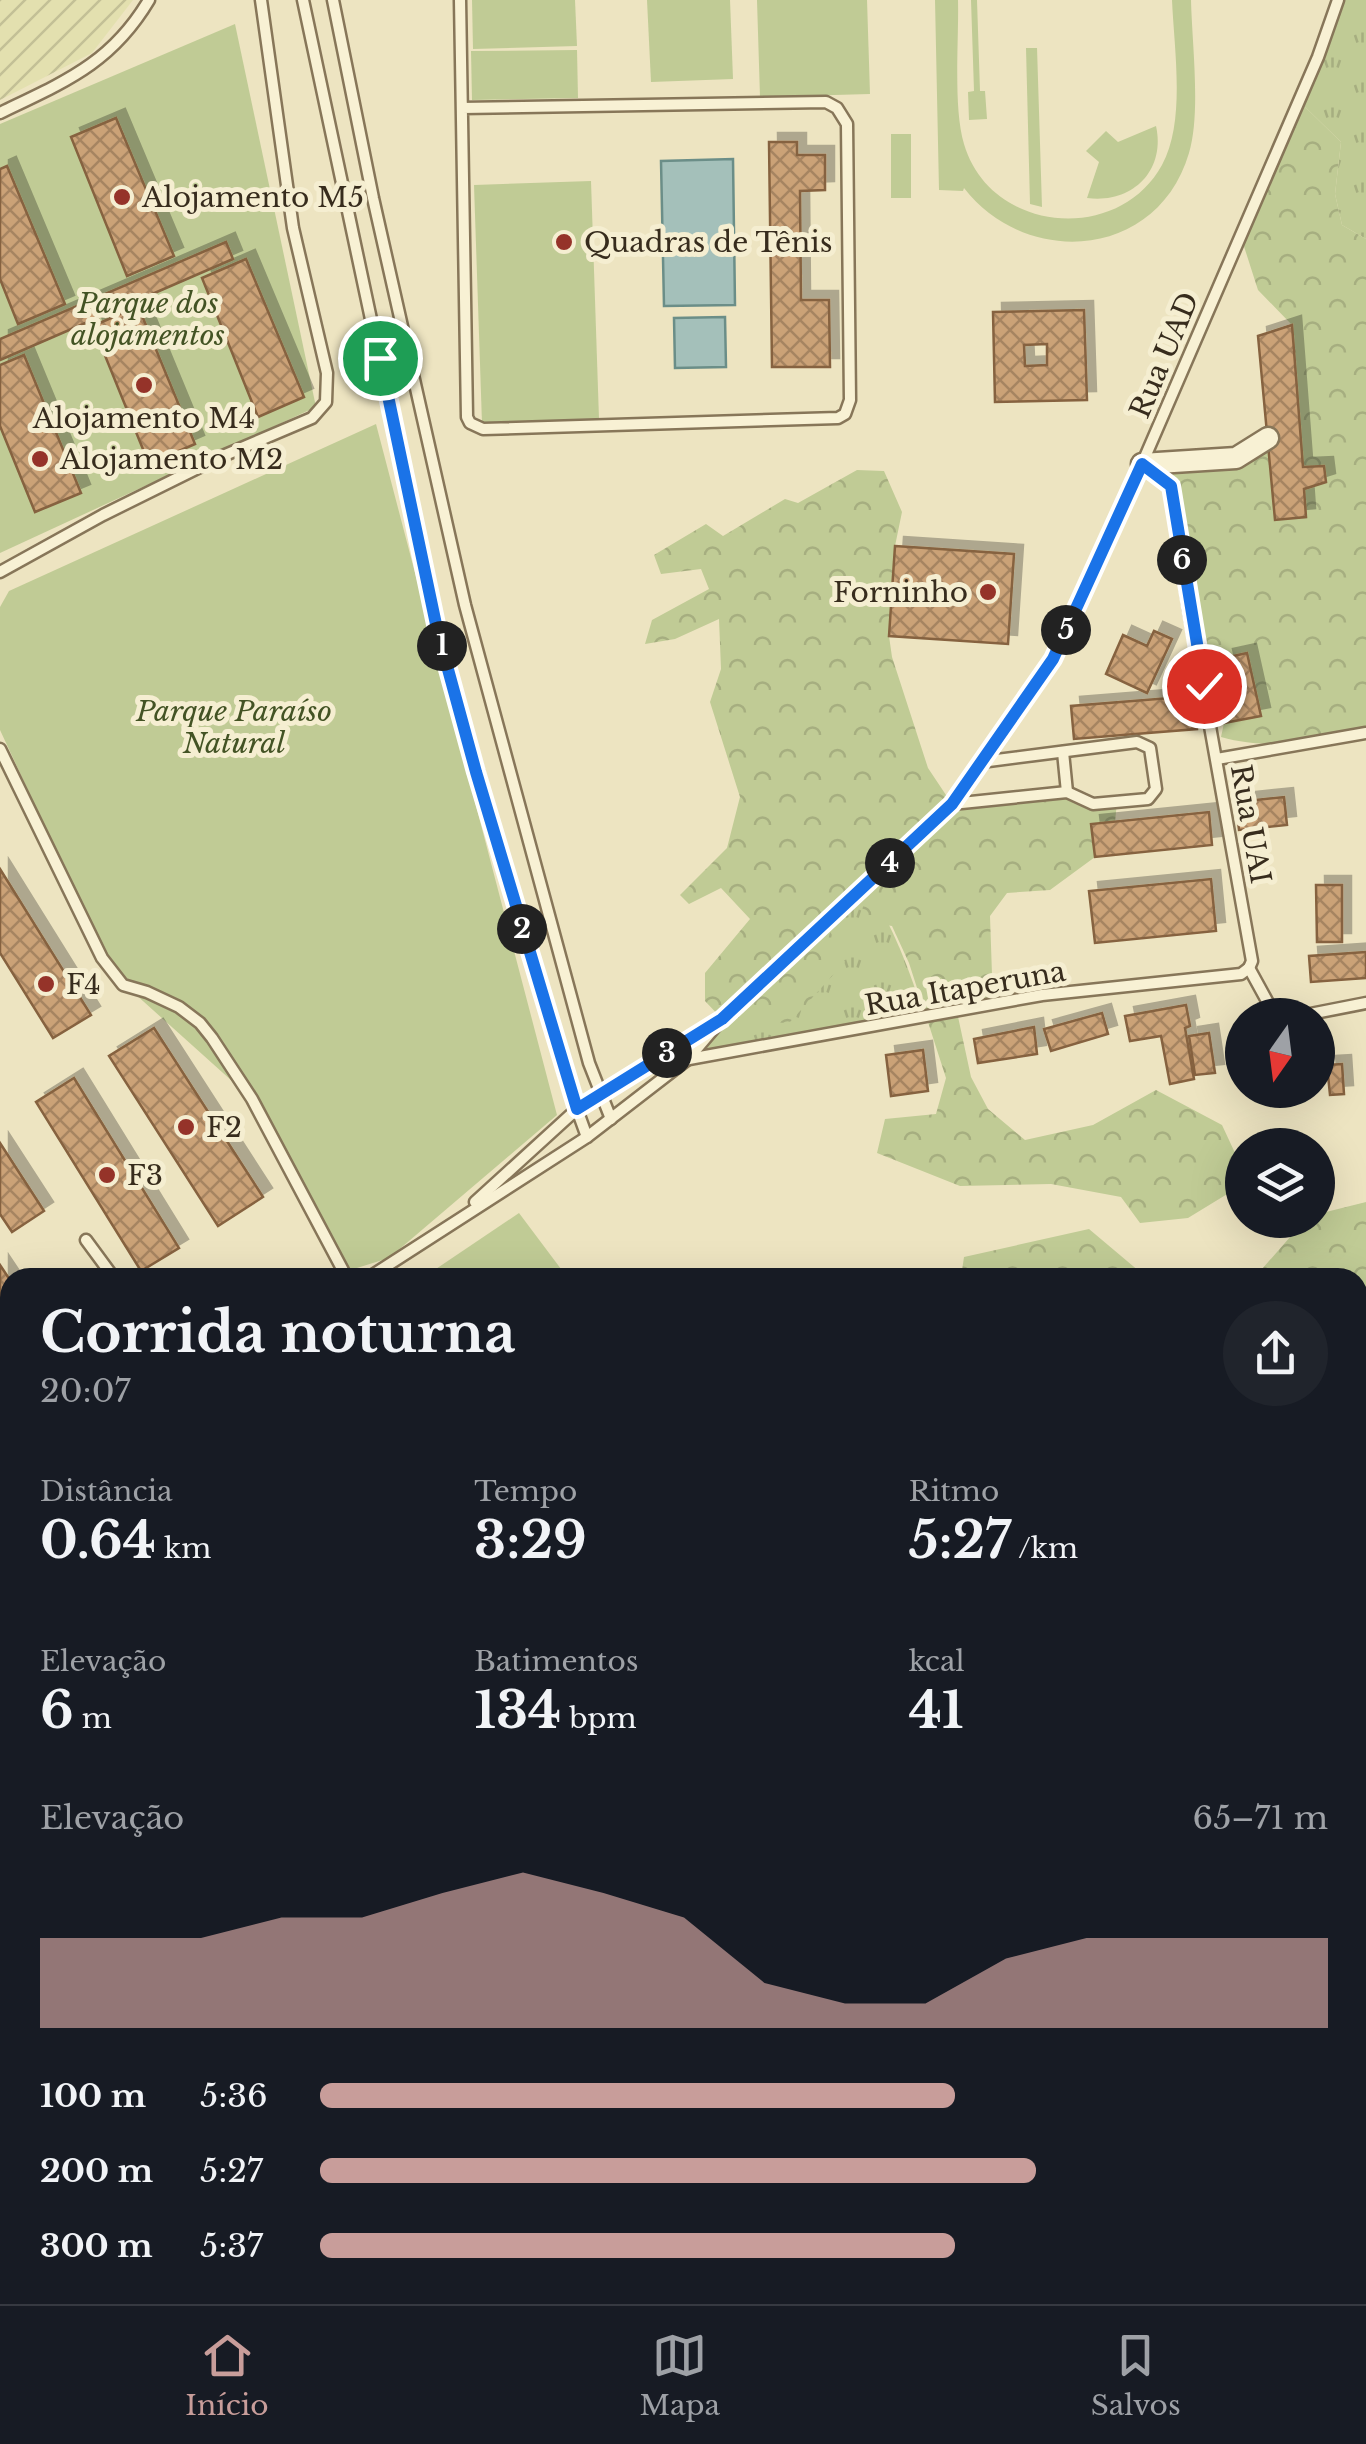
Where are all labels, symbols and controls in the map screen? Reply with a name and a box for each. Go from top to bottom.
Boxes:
place label: Alojamento M5 [141,180,364,215]
marker: Alojamento M5 [111,186,133,208]
place label: Quadras de Tênis [584,225,833,260]
marker: Quadras de Tênis [553,231,575,253]
park label: Parque dos alojamentos [71,286,225,353]
street label: Rua UAD [1122,287,1207,423]
pin [338,316,423,401]
icon: arrive [353,331,408,386]
marker: Alojamento M4 [133,374,155,396]
place label: Alojamento M4 [32,401,255,436]
place label: Alojamento M2 [59,442,283,477]
marker: Alojamento M2 [29,448,51,470]
pin: 6 [1157,535,1207,585]
text: 6 [1173,542,1191,577]
place label: Forninho [833,575,968,610]
marker: Forninho [977,581,999,603]
pin: 5 [1041,605,1091,655]
text: 5 [1058,612,1074,647]
pin: 1 [417,621,467,671]
text: 1 [436,628,448,663]
pin [1162,644,1247,729]
icon: check [1177,659,1232,714]
park label: Parque Paraíso Natural [135,694,332,761]
street label: Rua UAI [1223,762,1278,886]
pin: 4 [865,838,915,888]
text: 4 [881,845,899,880]
pin: 2 [497,904,547,954]
text: 2 [513,911,531,946]
street label: Rua Itaperuna [862,954,1069,1023]
place label: F4 [66,967,101,1002]
marker: F4 [35,973,57,995]
north arrow [1225,998,1335,1108]
map controls [1225,998,1335,1238]
pin: 3 [642,1028,692,1078]
text: 3 [658,1035,676,1070]
place label: F2 [206,1110,242,1145]
marker: F2 [175,1116,197,1138]
button: layers [1225,1128,1335,1238]
place label: F3 [127,1158,163,1193]
marker: F3 [96,1164,118,1186]
text: Corrida noturna [40,1299,516,1367]
button: share [1223,1301,1328,1406]
text: 20:07 [40,1371,131,1411]
text: Distância [40,1474,172,1509]
text: Tempo [474,1474,577,1509]
text: Ritmo [909,1474,999,1509]
text: 0.64 [40,1509,156,1572]
text: 3:29 [474,1509,587,1572]
text: 5:27 [909,1509,1011,1572]
text: km [156,1531,211,1566]
text: /km [1011,1531,1078,1566]
text: Elevação [40,1644,166,1679]
text: Batimentos [474,1644,638,1679]
text: kcal [909,1644,965,1679]
text: 6 [40,1679,74,1742]
text: 134 [474,1679,561,1742]
text: 41 [909,1679,964,1742]
text: m [74,1701,112,1736]
text: bpm [561,1701,637,1736]
text: Elevação [40,1798,184,1838]
text: 65–71 m [1193,1798,1328,1838]
text: 100 m [40,2076,146,2116]
text: 5:36 [200,2076,268,2116]
text: 200 m [40,2151,153,2191]
text: 5:27 [200,2151,263,2191]
text: 300 m [40,2226,153,2266]
text: 5:37 [200,2226,263,2266]
tab: Início [185,2328,269,2423]
tab: Mapa [639,2328,720,2423]
tab: Salvos [1091,2328,1181,2423]

